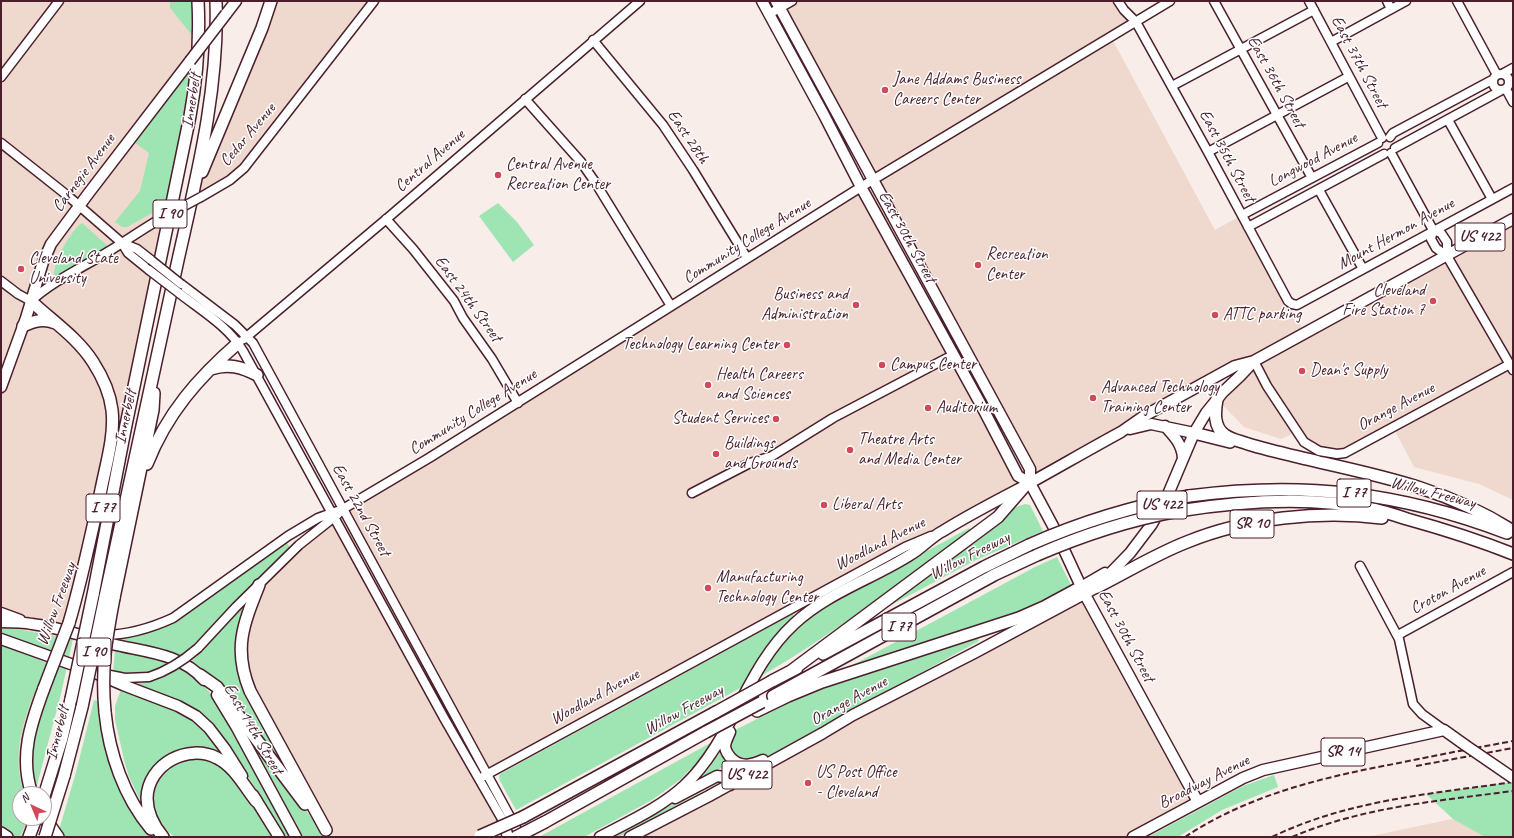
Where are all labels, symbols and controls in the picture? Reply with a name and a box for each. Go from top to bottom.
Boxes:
street label: East 37th Street [1326,12,1392,112]
street label: East 36th Street [1242,33,1310,131]
place label: Jane Addams Business Careers Center [893,70,1020,110]
street label: Innerbelt [178,72,206,130]
marker: Jane Addams Business Careers Center [880,85,890,95]
street label: Cedar Avenue [216,99,280,171]
street label: East 28th [663,106,713,168]
street label: East 35th Street [1194,106,1260,206]
street label: Central Avenue [391,125,469,197]
street label: Longwood Avenue [1265,128,1361,192]
street label: Carnegie Avenue [48,130,120,216]
place label: Central Avenue Recreation Center [506,155,610,195]
marker: Central Avenue Recreation Center [493,170,503,180]
street label: East 30th Street [873,188,941,286]
street label: Community College Avenue [679,193,815,289]
street label: Mount Hermon Avenue [1334,193,1458,275]
road number: I 90 [153,200,187,228]
road number: US 422 [1455,223,1505,251]
place label: Recreation Center [986,245,1048,285]
place label: Cleveland State University [29,249,118,289]
street label: East 24th Street [430,252,506,346]
marker: Recreation Center [973,260,983,270]
marker: Cleveland State University [16,264,26,274]
place label: Cleveland Fire Station 7 [1342,281,1425,321]
place label: Business and Administration [761,285,848,325]
marker: Cleveland Fire Station 7 [1428,296,1438,306]
marker: Business and Administration [851,300,861,310]
place label: ATTC parking [1223,305,1301,325]
marker: ATTC parking [1210,310,1220,320]
place label: Technology Learning Center [622,335,779,355]
marker: Technology Learning Center [782,340,792,350]
place label: Campus Center [890,355,976,375]
marker: Campus Center [877,360,887,370]
place label: Dean's Supply [1310,361,1388,381]
street label: Community College Avenue [405,364,541,460]
place label: Health Careers and Sciences [716,365,803,405]
marker: Dean's Supply [1297,366,1307,376]
place label: Advanced Technology Training Center [1101,378,1219,418]
street label: Orange Avenue [1354,378,1438,436]
marker: Health Careers and Sciences [703,380,713,390]
street label: Innerbelt [110,388,142,446]
marker: Advanced Technology Training Center [1088,393,1098,403]
place label: Auditorium [936,398,997,418]
marker: Auditorium [923,403,933,413]
place label: Student Services [672,409,768,429]
marker: Student Services [771,414,781,424]
place label: Theatre Arts and Media Center [858,430,961,470]
place label: Buildings and Grounds [724,434,797,474]
marker: Theatre Arts and Media Center [845,445,855,455]
marker: Buildings and Grounds [711,449,721,459]
street label: East 22nd Street [327,460,395,560]
street label: Willow Freeway [1388,473,1478,513]
road number: I 77 [1337,479,1371,507]
road number: US 422 [1137,491,1187,519]
road number: I 77 [86,494,120,522]
place label: Liberal Arts [832,495,901,515]
marker: Liberal Arts [819,500,829,510]
road number: SR 10 [1230,510,1274,538]
street label: Woodland Avenue [832,513,928,575]
street label: Willow Freeway [927,527,1013,585]
street label: Willow Freeway [33,560,81,648]
street label: Croton Avenue [1407,561,1489,619]
place label: Manufacturing Technology Center [716,568,818,608]
marker: Manufacturing Technology Center [703,583,713,593]
street label: East 30th Street [1093,586,1159,686]
road number: I 77 [882,613,916,641]
road number: I 90 [77,638,111,666]
street label: Woodland Avenue [547,664,643,730]
street label: Orange Avenue [807,672,891,730]
street label: East 14th Street [219,680,287,778]
street label: Willow Freeway [641,680,727,740]
street label: Innerbelt [41,704,75,762]
road number: SR 14 [1321,738,1365,766]
street label: Broadway Avenue [1155,750,1253,814]
road number: US 422 [722,761,772,789]
place label: US Post Office - Cleveland [816,763,897,803]
marker: US Post Office - Cleveland [803,778,813,788]
north arrow [12,786,52,826]
text: N [17,791,32,805]

